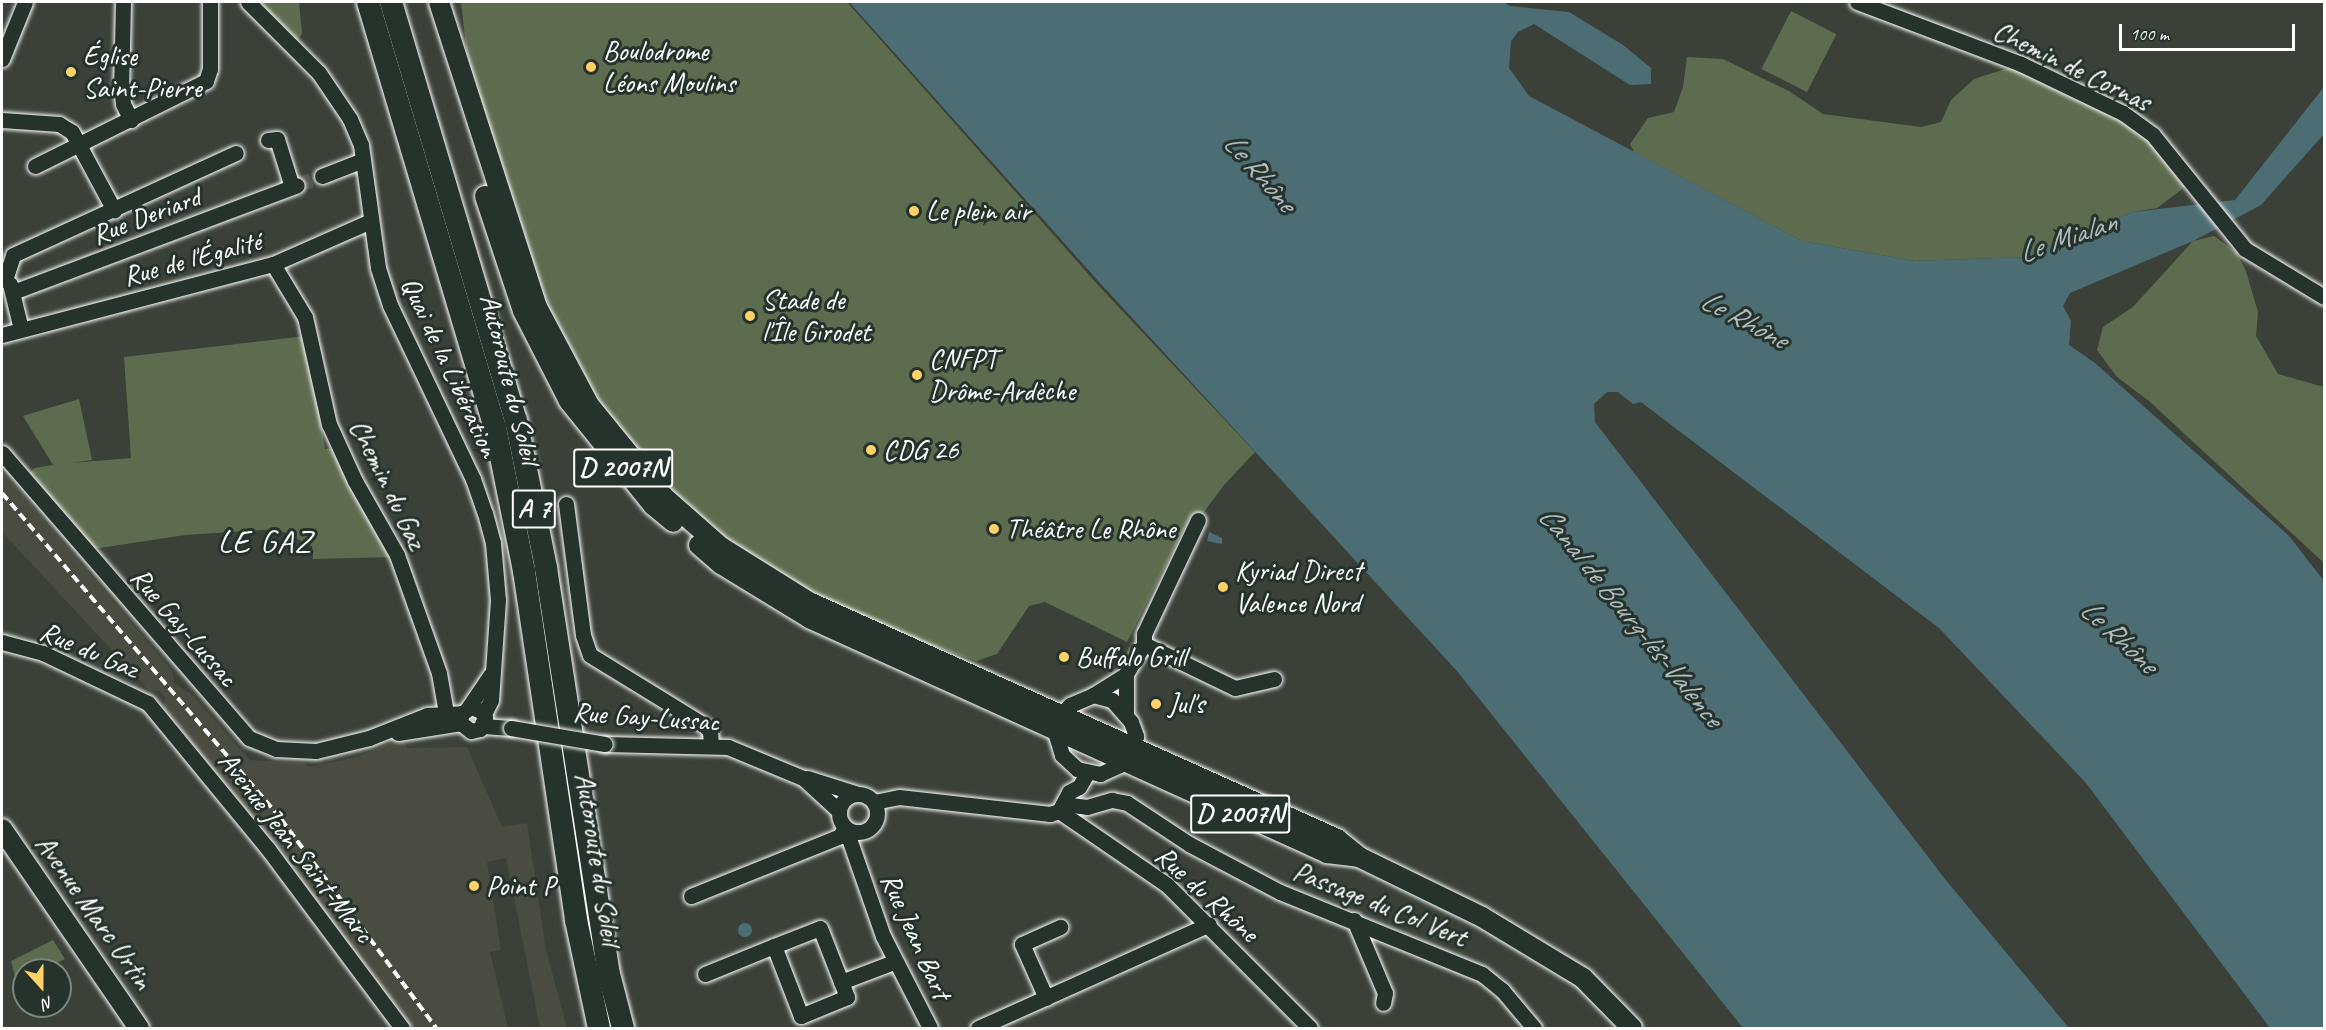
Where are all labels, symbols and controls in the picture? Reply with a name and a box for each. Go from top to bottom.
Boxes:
scale bar [2122,12,2298,50]
street label: Chemin de Cornas [1988,14,2156,118]
text: 100 m [2130,23,2169,45]
place label: Boulodrome Léons Moulins [603,34,735,100]
place label: Église Saint-Pierre [83,39,202,105]
marker: Boulodrome Léons Moulins [584,60,598,74]
marker: Église Saint-Pierre [64,65,78,79]
water label: Le Rhône [1216,125,1304,219]
street label: Rue Deriard [87,180,205,252]
place label: Le plein air [926,194,1030,228]
marker: Le plein air [907,204,921,218]
water label: Le Mialan [2014,204,2120,270]
street label: Rue de l'Égalité [119,225,265,293]
street label: Quai de la Libération [393,271,507,463]
water label: Le Rhône [1694,281,1794,357]
place label: Stade de l'Île Girodet [762,283,870,349]
street label: Autoroute du Soleil [473,291,547,467]
marker: Stade de l'Île Girodet [743,309,757,323]
place label: CNFPT Drôme-Ardèche [929,342,1075,408]
marker: CNFPT Drôme-Ardèche [910,368,924,382]
street label: Chemin du Gaz [342,414,434,554]
place label: CDG 26 [883,433,958,467]
marker: CDG 26 [864,443,878,457]
road number: D 2007N [572,444,674,492]
road number: A 7 [512,485,556,533]
water label: Canal de Bourg-lès-Valence [1531,499,1731,733]
place label: Théâtre Le Rhône [1006,512,1176,546]
marker: Théâtre Le Rhône [987,522,1001,536]
district label: LE GAZ [218,523,312,561]
place label: Kyriad Direct Valence Nord [1235,554,1362,620]
street label: Rue Gay-Lussac [123,561,245,693]
marker: Kyriad Direct Valence Nord [1216,580,1230,594]
water label: Le Rhône [2072,591,2166,681]
street label: Rue du Gaz [35,614,143,686]
place label: Buffalo Grill [1076,640,1186,674]
marker: Buffalo Grill [1057,650,1071,664]
place label: Jul's [1168,687,1204,721]
street label: Rue Gay-Lussac [572,695,720,739]
marker: Jul's [1149,697,1163,711]
street label: Avenue Jean Saint-Marc [211,745,381,949]
street label: Autoroute du Soleil [568,771,628,947]
road number: D 2007N [1189,790,1291,838]
street label: Avenue Marc Urtin [28,828,160,996]
street label: Rue du Rhône [1148,839,1266,949]
street label: Passage du Col Vert [1288,854,1472,954]
street label: Rue Jean Bart [873,868,959,1004]
place label: Point P [486,869,555,903]
marker: Point P [467,879,481,893]
north arrow [12,958,72,1018]
text: N [40,992,56,1014]

